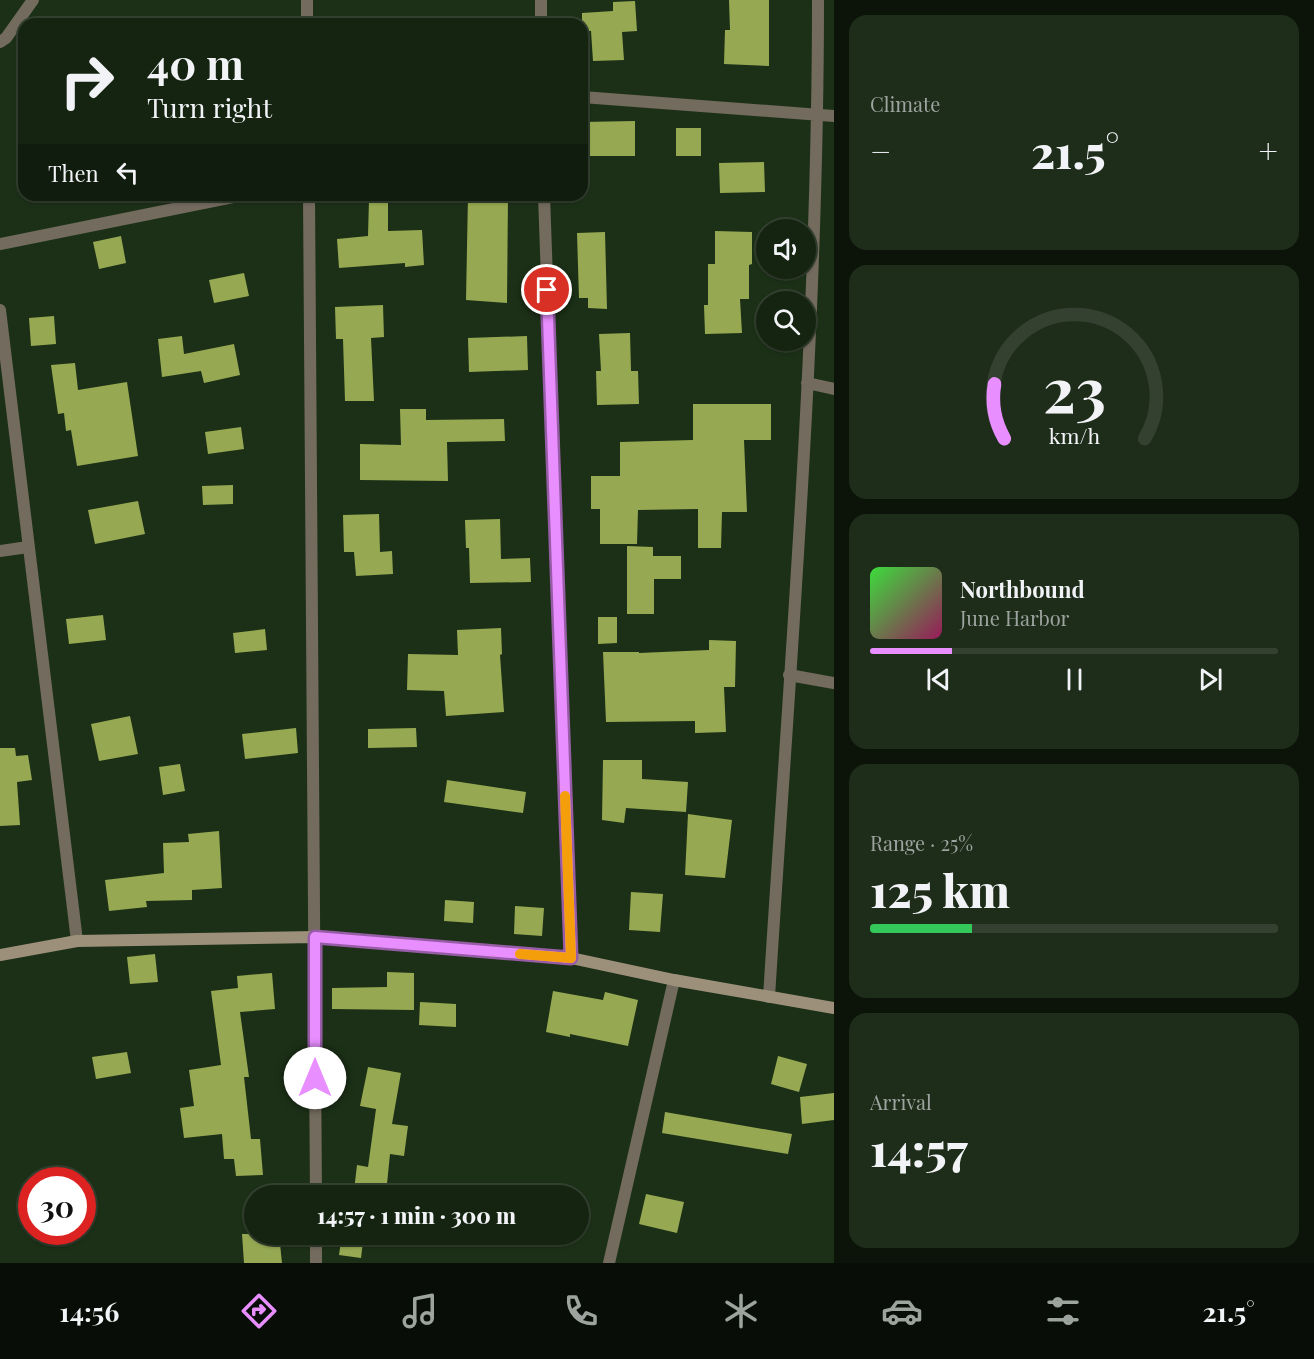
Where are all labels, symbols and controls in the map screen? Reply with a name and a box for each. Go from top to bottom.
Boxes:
text: 40 m [147,35,244,91]
icon: right [48,42,126,120]
text: Turn right [147,89,272,125]
text: Climate [870,90,940,117]
text: 21.5° [1031,120,1119,180]
text: − [870,128,891,172]
text: + [1259,128,1278,172]
icon: left [111,156,144,189]
text: Then [48,158,99,188]
map controls [756,219,816,351]
button: sound [756,219,816,279]
pin [521,264,572,315]
icon: arrive [530,273,563,306]
button: search [756,291,816,351]
text: 23 [1042,345,1106,429]
text: km/h [1048,421,1100,449]
text: Northbound [960,574,1085,604]
text: June Harbor [960,604,1070,631]
icon: previous [922,663,955,696]
icon: pause [1058,663,1091,696]
icon: next [1194,663,1227,696]
text: Range · 25% [870,829,973,856]
text: 125 km [870,859,1010,919]
position arrow [283,1046,347,1110]
text: Arrival [870,1088,932,1115]
text: 14:57 [870,1118,968,1178]
speed limit sign: 30 [18,1167,96,1245]
text: 14:57 · 1 min · 300 m [317,1200,516,1230]
icon: directions [238,1290,280,1332]
icon: music [399,1290,441,1332]
icon: phone [560,1290,602,1332]
icon: climate [720,1290,762,1332]
icon: car [881,1290,923,1332]
icon: filters [1042,1290,1084,1332]
text: 14:56 [59,1293,119,1329]
text: 21.5° [1202,1293,1255,1329]

